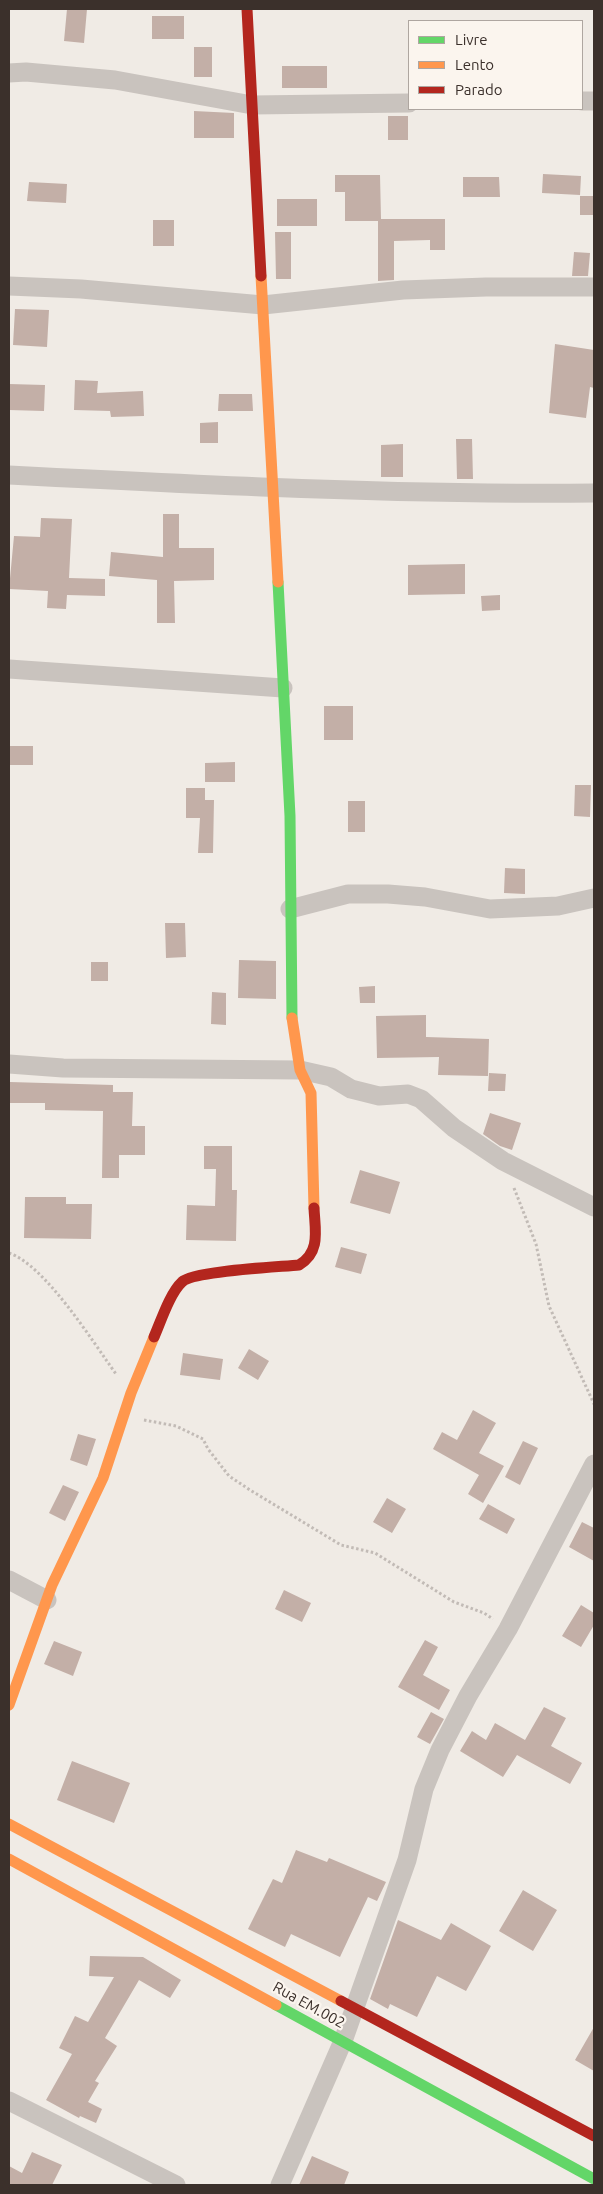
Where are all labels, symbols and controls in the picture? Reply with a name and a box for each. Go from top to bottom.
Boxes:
legend [408,20,583,110]
text: Livre [455,31,488,48]
text: Lento [455,56,494,73]
text: Parado [455,81,502,98]
street label: Rua EM.002 [270,1978,348,2032]

